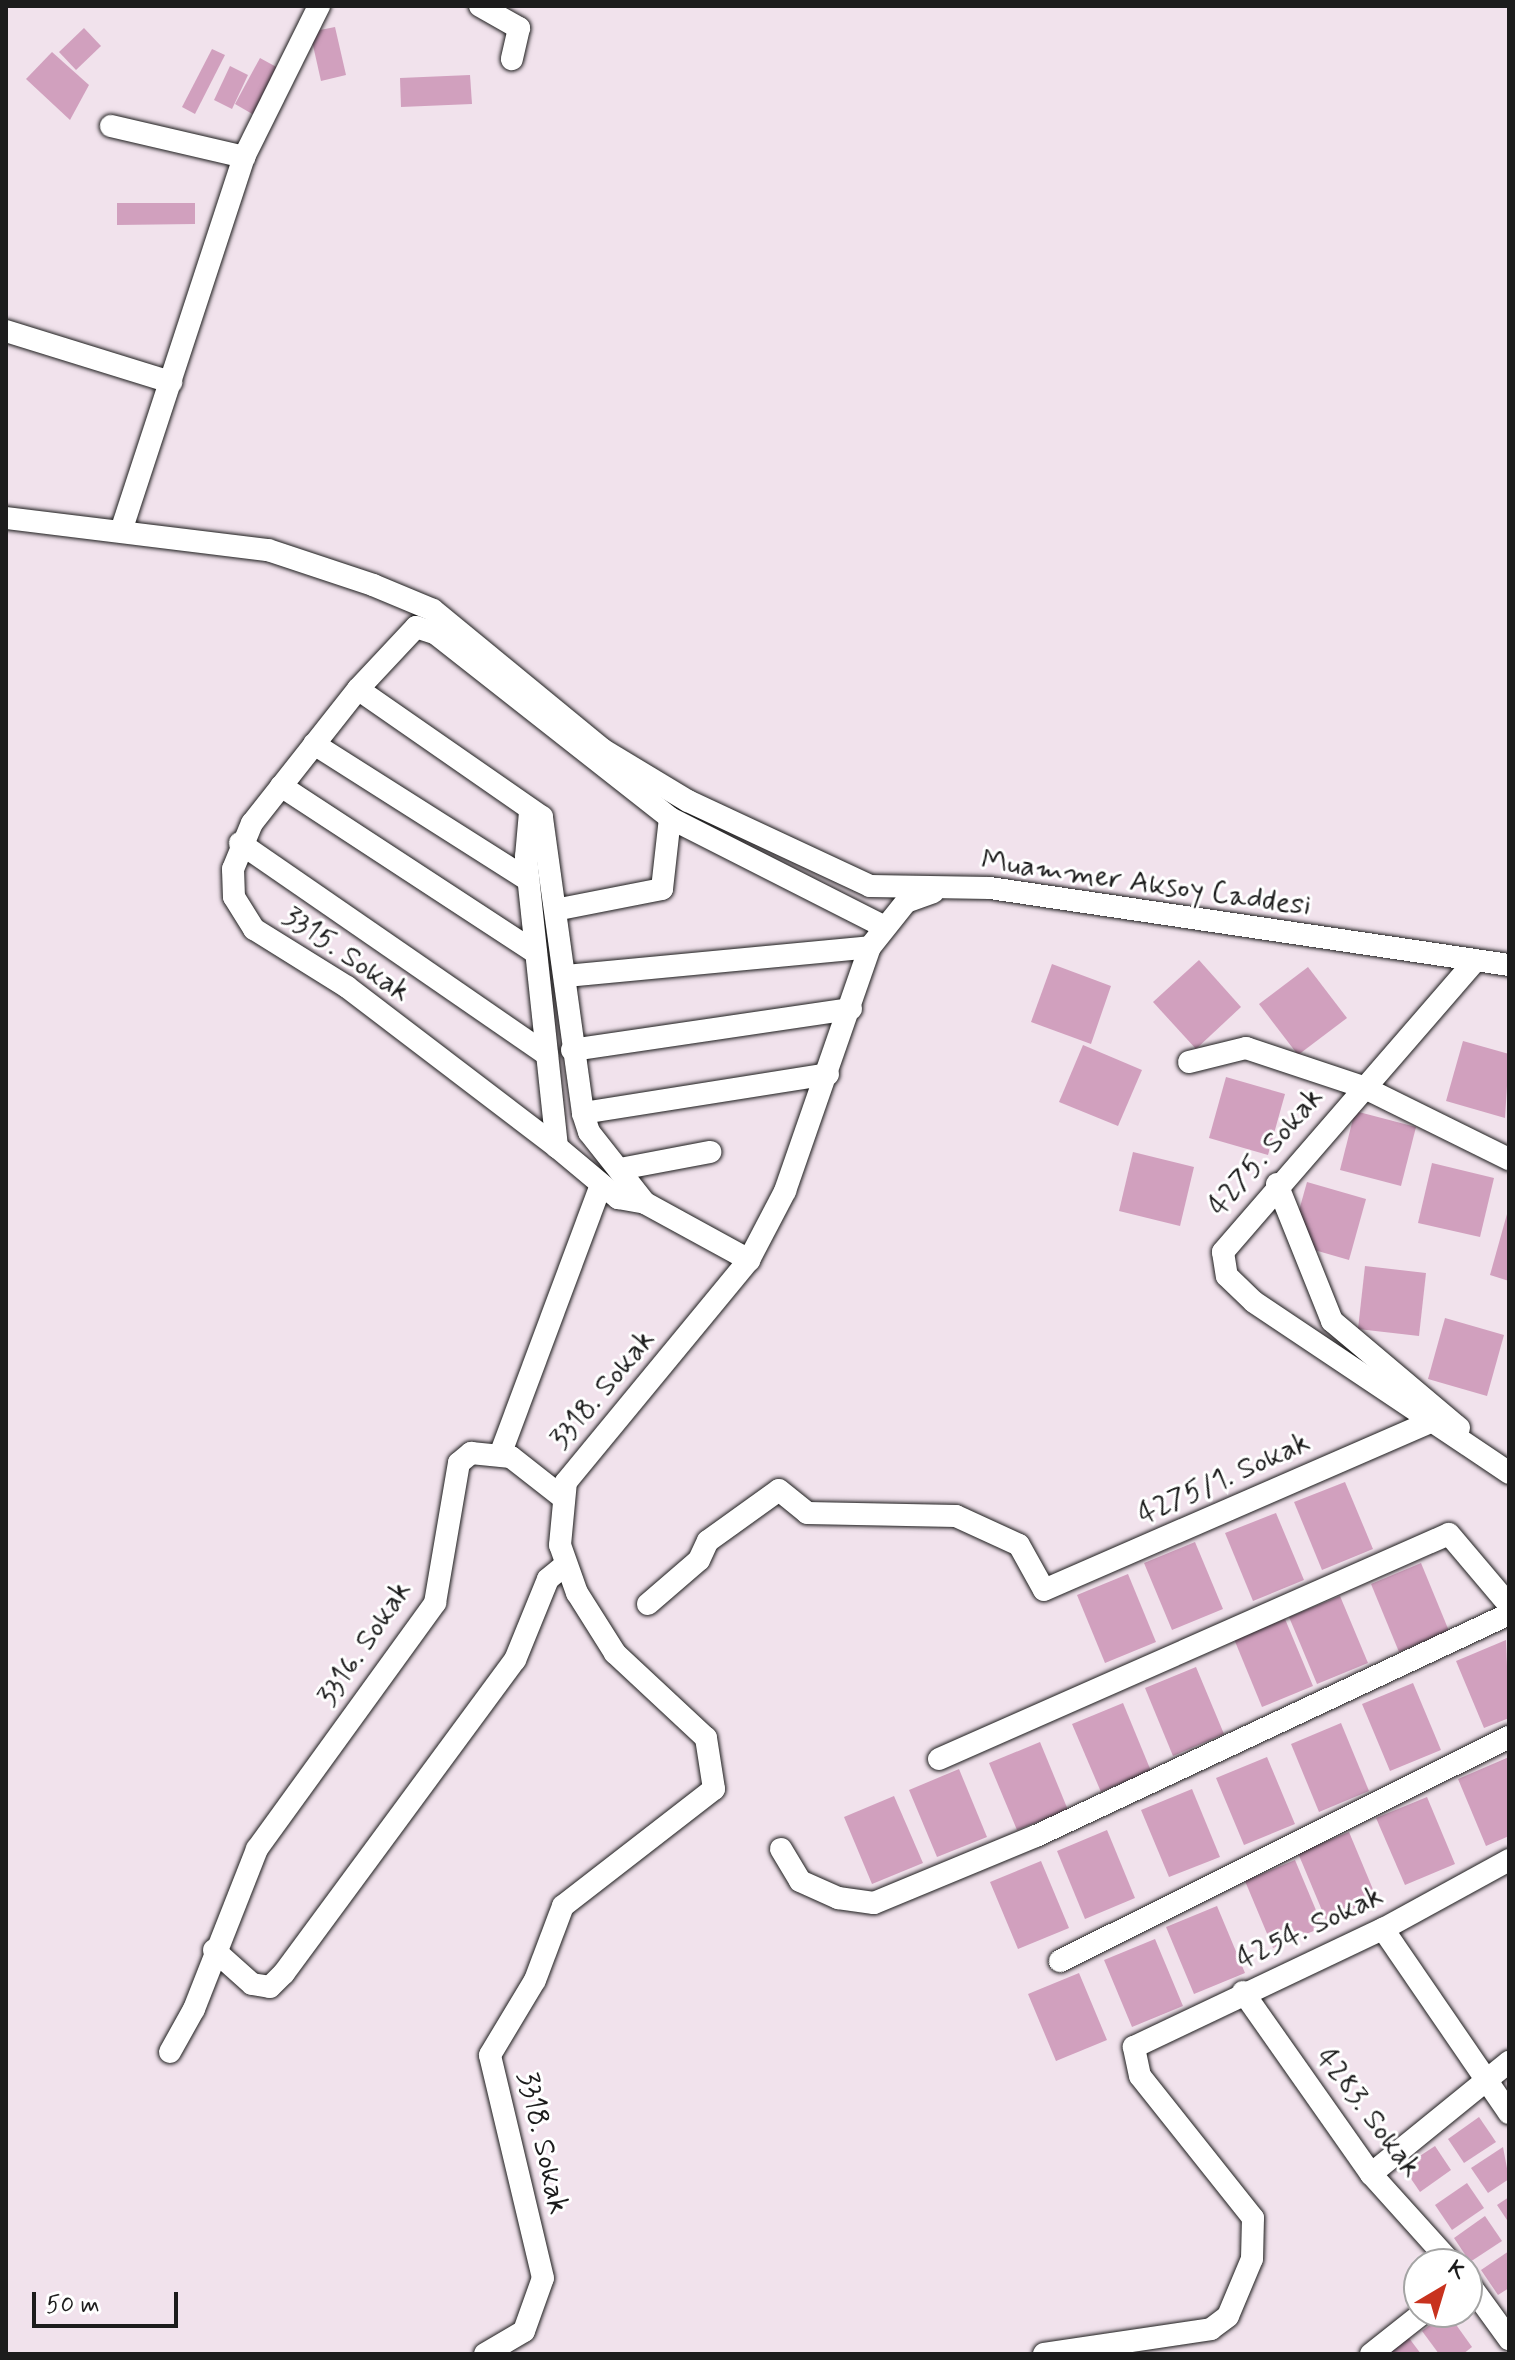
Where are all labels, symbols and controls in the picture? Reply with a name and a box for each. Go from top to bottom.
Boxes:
street label: Muammer Aksoy Caddesi [978,843,1314,925]
street label: 3315. Sokak [275,899,417,1011]
street label: 4275. Sokak [1200,1080,1332,1224]
street label: 3318. Sokak [543,1323,663,1457]
street label: 4275/1. Sokak [1132,1425,1316,1533]
street label: 3316. Sokak [310,1574,420,1714]
street label: 4254. Sokak [1231,1878,1389,1978]
street label: 4283. Sokak [1307,2041,1429,2185]
street label: 3318. Sokak [508,2068,576,2218]
north arrow [1403,2248,1483,2328]
text: K [1442,2255,1471,2286]
scale bar [36,2276,182,2326]
text: 50 m [46,2290,100,2321]

